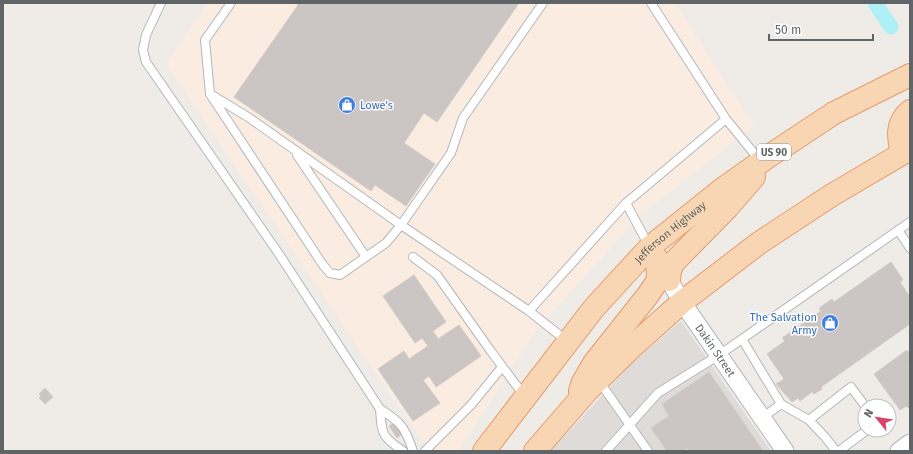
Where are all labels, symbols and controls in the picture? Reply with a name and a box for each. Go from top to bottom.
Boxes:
scale bar [769,16,873,42]
text: 50 m [775,23,801,37]
shop icon: Lowe's [337,95,357,115]
place label: Lowe's [360,99,393,112]
road number: US 90 [757,144,791,160]
street label: Jefferson Highway [632,198,709,266]
place label: The Salvation Army [750,311,818,337]
shop icon: The Salvation Army [820,313,840,333]
street label: Dakin Street [692,322,738,379]
north arrow [857,398,897,438]
text: N [861,407,876,420]

